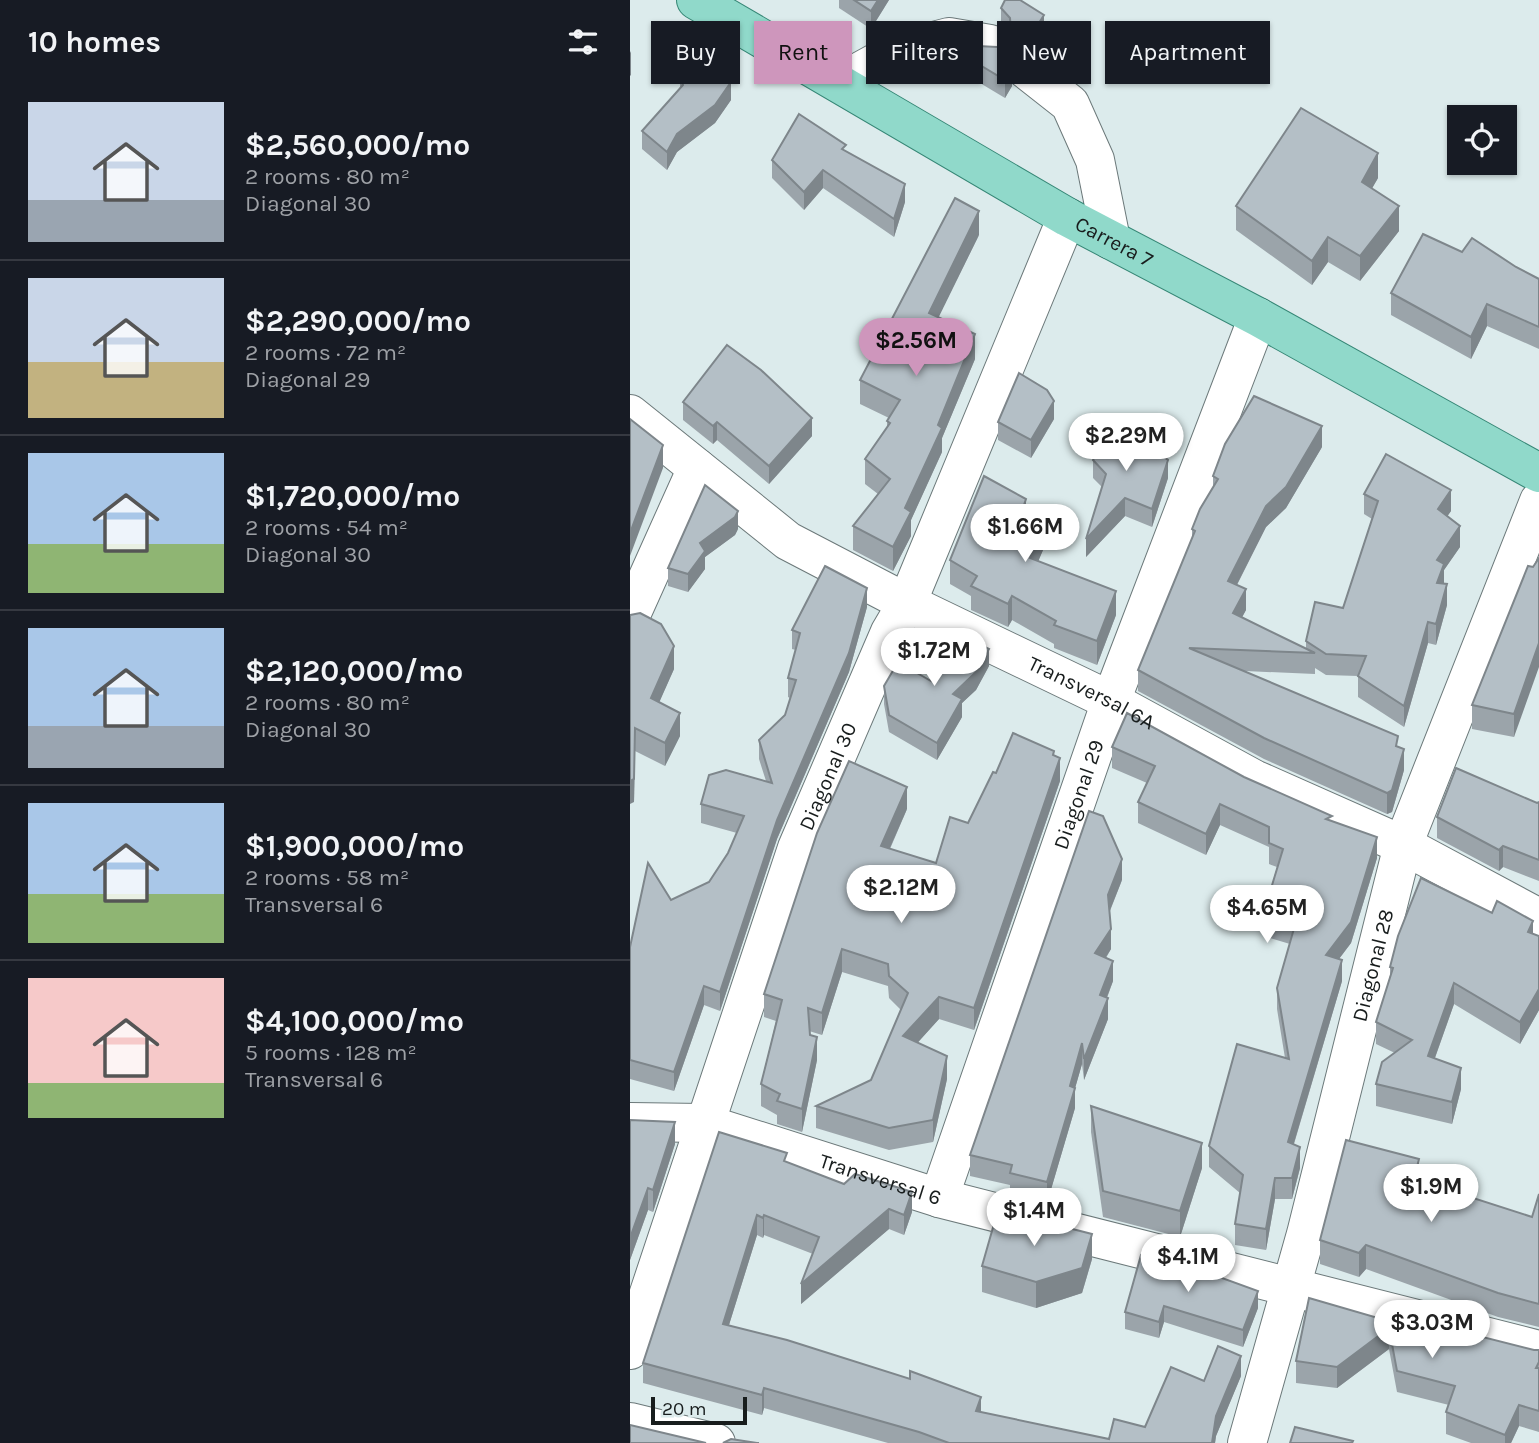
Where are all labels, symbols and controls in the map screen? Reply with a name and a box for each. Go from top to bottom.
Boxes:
chip: Buy [651,21,740,84]
chip: Rent [754,21,852,84]
chip: Filters [866,21,983,84]
chip: New [997,21,1091,84]
chip: Apartment [1105,21,1270,84]
icon: filters [564,23,602,61]
text: 10 homes [28,24,161,60]
map controls [1447,105,1517,175]
button: locate [1447,105,1517,175]
text: $2,560,000/mo [245,127,470,163]
icon: home [84,130,168,214]
text: 2 rooms · 80 m² [245,163,410,190]
text: Diagonal 30 [245,190,371,217]
street label: Carrera 7 [1071,211,1157,272]
text: $2,290,000/mo [245,303,471,339]
icon: home [84,306,168,390]
pin: $2.56M [859,318,973,378]
text: $2.56M [875,327,957,354]
text: 2 rooms · 72 m² [245,339,406,366]
text: Diagonal 29 [245,366,370,393]
pin: $2.29M [1069,414,1183,473]
text: $2.29M [1085,422,1167,449]
text: $1,720,000/mo [245,478,460,514]
icon: home [84,481,168,565]
pin: $1.66M [968,504,1082,564]
text: $1.66M [986,513,1064,540]
text: 2 rooms · 54 m² [245,514,408,541]
text: Diagonal 30 [245,541,371,568]
pin: $1.72M [877,628,991,688]
text: $1.72M [897,637,971,664]
street label: Transversal 6A [1024,651,1159,735]
text: $2,120,000/mo [245,653,463,689]
icon: home [84,656,168,740]
text: 2 rooms · 80 m² [245,689,410,716]
text: Diagonal 30 [245,716,371,743]
street label: Diagonal 30 [794,719,862,834]
street label: Diagonal 29 [1049,736,1109,853]
text: $1,900,000/mo [245,828,464,864]
icon: home [84,831,168,915]
text: 2 rooms · 58 m² [245,864,409,891]
pin: $2.12M [844,866,958,925]
text: $2.12M [863,874,939,901]
pin: $4.65M [1210,886,1324,945]
text: Transversal 6 [245,891,383,918]
text: $4.65M [1226,894,1308,921]
street label: Diagonal 28 [1347,907,1399,1024]
text: $4,100,000/mo [245,1003,464,1039]
icon: home [84,1006,168,1090]
text: 5 rooms · 128 m² [245,1039,417,1066]
text: Transversal 6 [245,1066,383,1093]
street label: Transversal 6 [816,1149,944,1210]
pin: $1.9M [1382,1164,1480,1224]
text: $1.9M [1399,1173,1463,1200]
pin: $1.4M [985,1188,1083,1248]
text: $1.4M [1003,1197,1065,1224]
pin: $4.1M [1139,1234,1237,1294]
text: $4.1M [1157,1243,1219,1270]
pin: $3.03M [1375,1300,1489,1360]
text: $3.03M [1390,1309,1474,1336]
scale bar [651,1394,747,1426]
text: 20 m [662,1398,707,1420]

